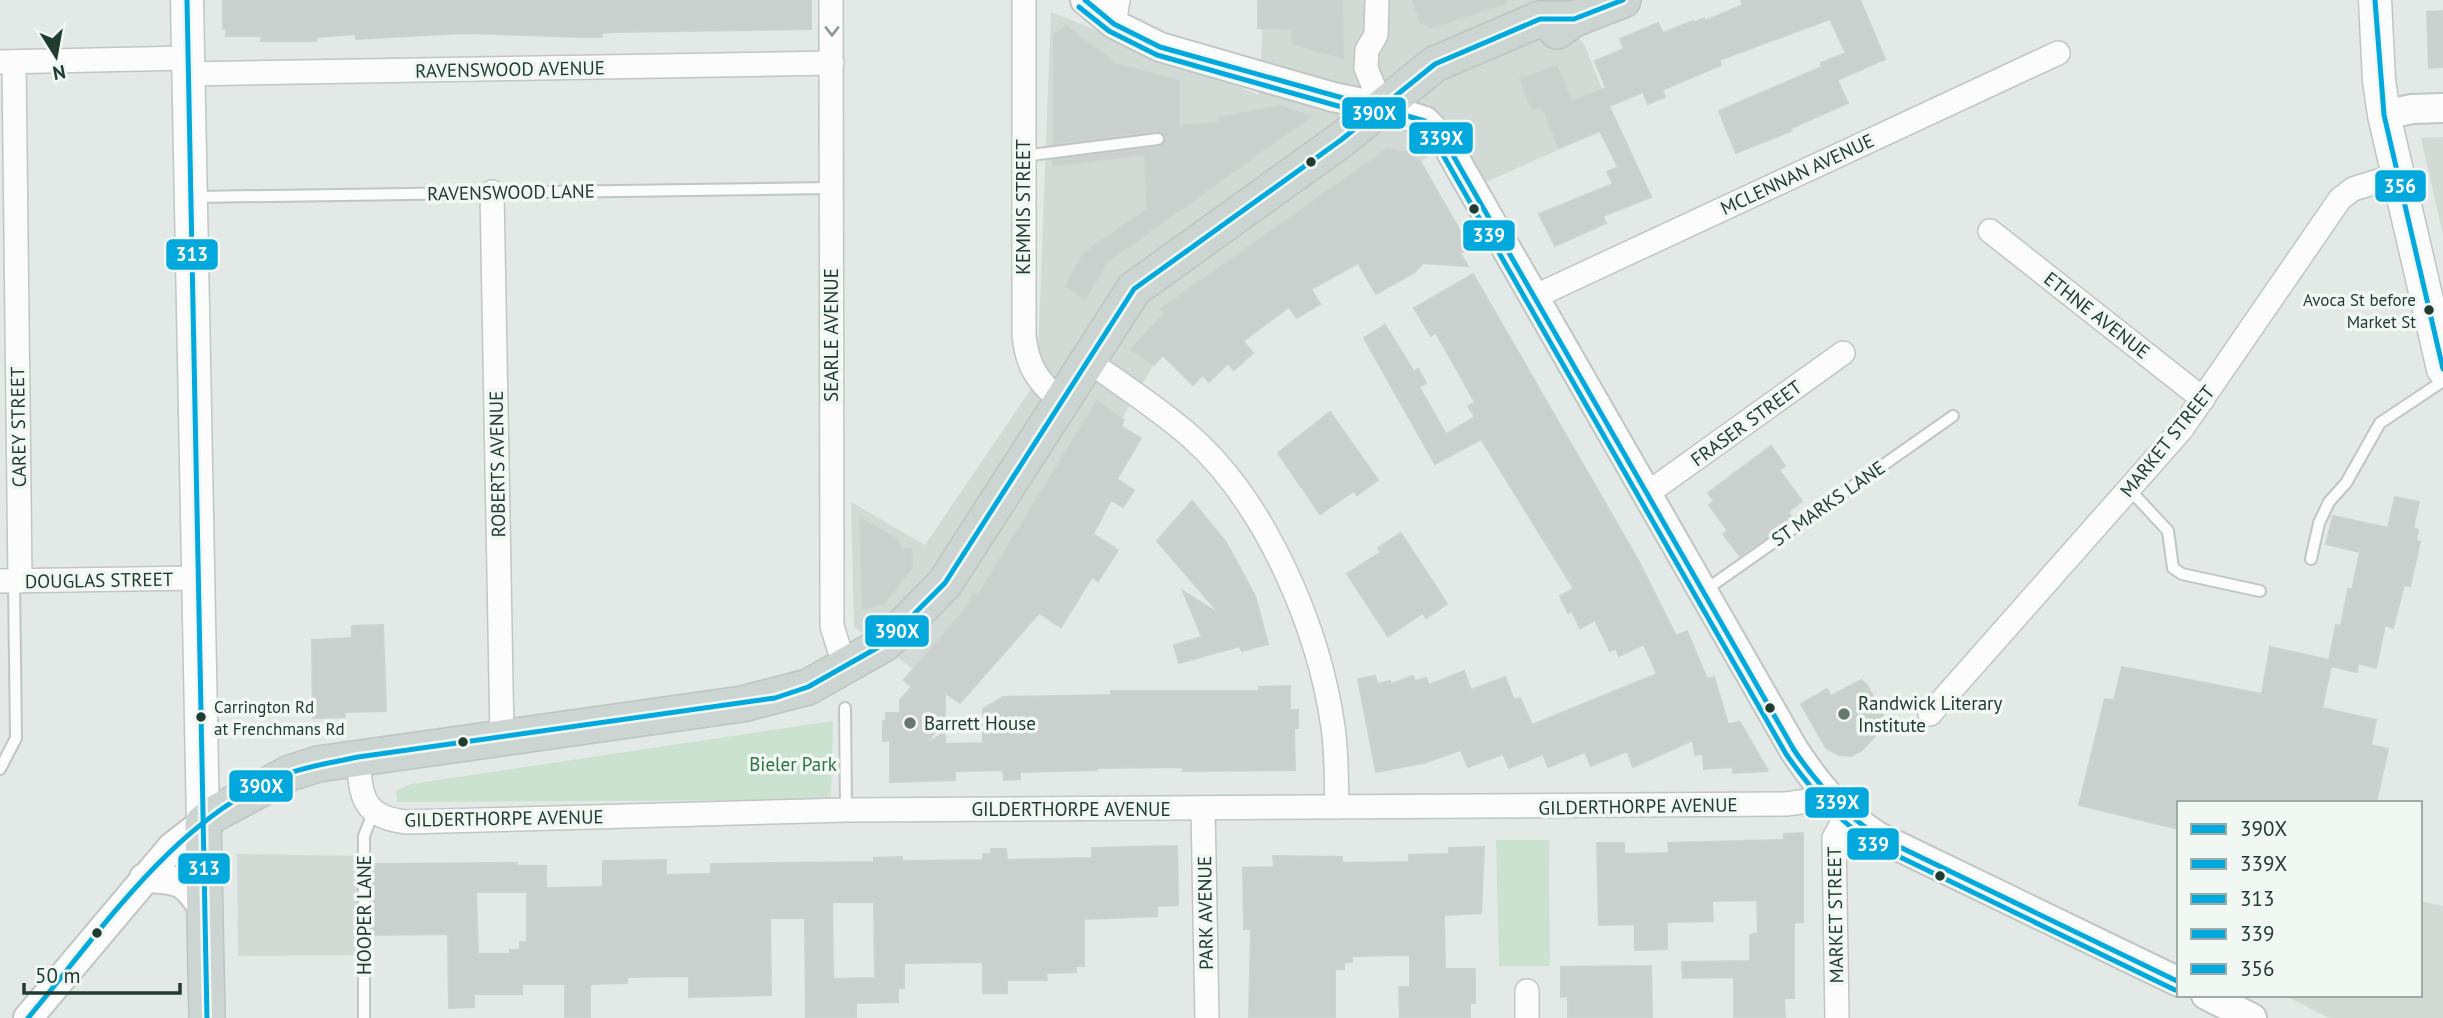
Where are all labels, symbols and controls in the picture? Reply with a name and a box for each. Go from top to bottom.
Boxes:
north arrow [21,21,91,91]
one-way arrow [824,27,840,37]
street label: RAVENSWOOD AVENUE [415,55,605,83]
text: N [51,60,68,86]
line badge: 390X [1341,96,1407,130]
text: 390X [1352,101,1396,125]
line badge: 339X [1408,121,1474,155]
text: 339X [1419,126,1463,150]
street label: MCLENNAN AVENUE [1717,128,1877,220]
street label: KEMMIS STREET [1011,139,1035,275]
unlabelled marker [1304,155,1318,169]
line badge: 356 [2374,169,2427,203]
text: 356 [2384,174,2416,198]
street label: RAVENSWOOD LANE [427,179,595,205]
unlabelled marker [1467,202,1481,216]
line badge: 339 [1462,219,1516,252]
text: 339 [1473,223,1505,247]
line badge: 313 [165,238,219,271]
text: 313 [176,242,208,266]
street label: ETHNE AVENUE [2039,266,2155,364]
street label: SEARLE AVENUE [819,268,843,402]
place label: Avoca St before Market St [2303,289,2416,333]
marker: Avoca St before Market St [2422,303,2436,317]
street label: CAREY STREET [5,366,31,488]
street label: FRASER STREET [1686,374,1807,471]
street label: MARKET STREET [2115,380,2220,502]
street label: ROBERTS AVENUE [484,391,510,537]
street label: ST MARKS LANE [1767,455,1889,551]
street label: DOUGLAS STREET [25,567,174,593]
line badge: 390X [864,614,930,648]
text: 390X [875,619,919,643]
place label: Randwick Literary Institute [1858,691,2003,737]
place label: Carrington Rd at Frenchmans Rd [214,696,345,740]
unlabelled marker [1763,701,1777,715]
marker: Randwick Literary Institute [1836,706,1852,722]
marker: Carrington Rd at Frenchmans Rd [194,710,208,724]
place label: Barrett House [924,711,1036,735]
marker: Barrett House [902,715,918,731]
unlabelled marker [456,735,470,749]
park label: Bieler Park [749,752,837,776]
line badge: 390X [228,769,294,803]
text: 390X [239,774,283,798]
line badge: 339X [1804,786,1870,819]
text: 339X [1815,790,1859,814]
street label: GILDERTHORPE AVENUE [1538,792,1738,820]
street label: GILDERTHORPE AVENUE [971,797,1171,821]
legend [2177,801,2422,997]
street label: GILDERTHORPE AVENUE [404,804,604,832]
text: 390X [2240,815,2287,842]
line badge: 339 [1846,827,1900,861]
text: 339 [1857,832,1889,856]
street label: MARKET STREET [1822,846,1848,984]
text: 339X [2240,850,2287,877]
line badge: 313 [177,852,231,885]
street label: HOOPER LANE [352,855,376,975]
text: 313 [188,856,220,880]
street label: PARK AVENUE [1192,856,1218,970]
unlabelled marker [1933,869,1947,883]
text: 313 [2240,885,2274,912]
text: 339 [2240,920,2274,947]
unlabelled marker [90,926,104,940]
scale bar [24,951,180,995]
text: 356 [2240,955,2274,982]
text: 50 m [35,962,81,989]

